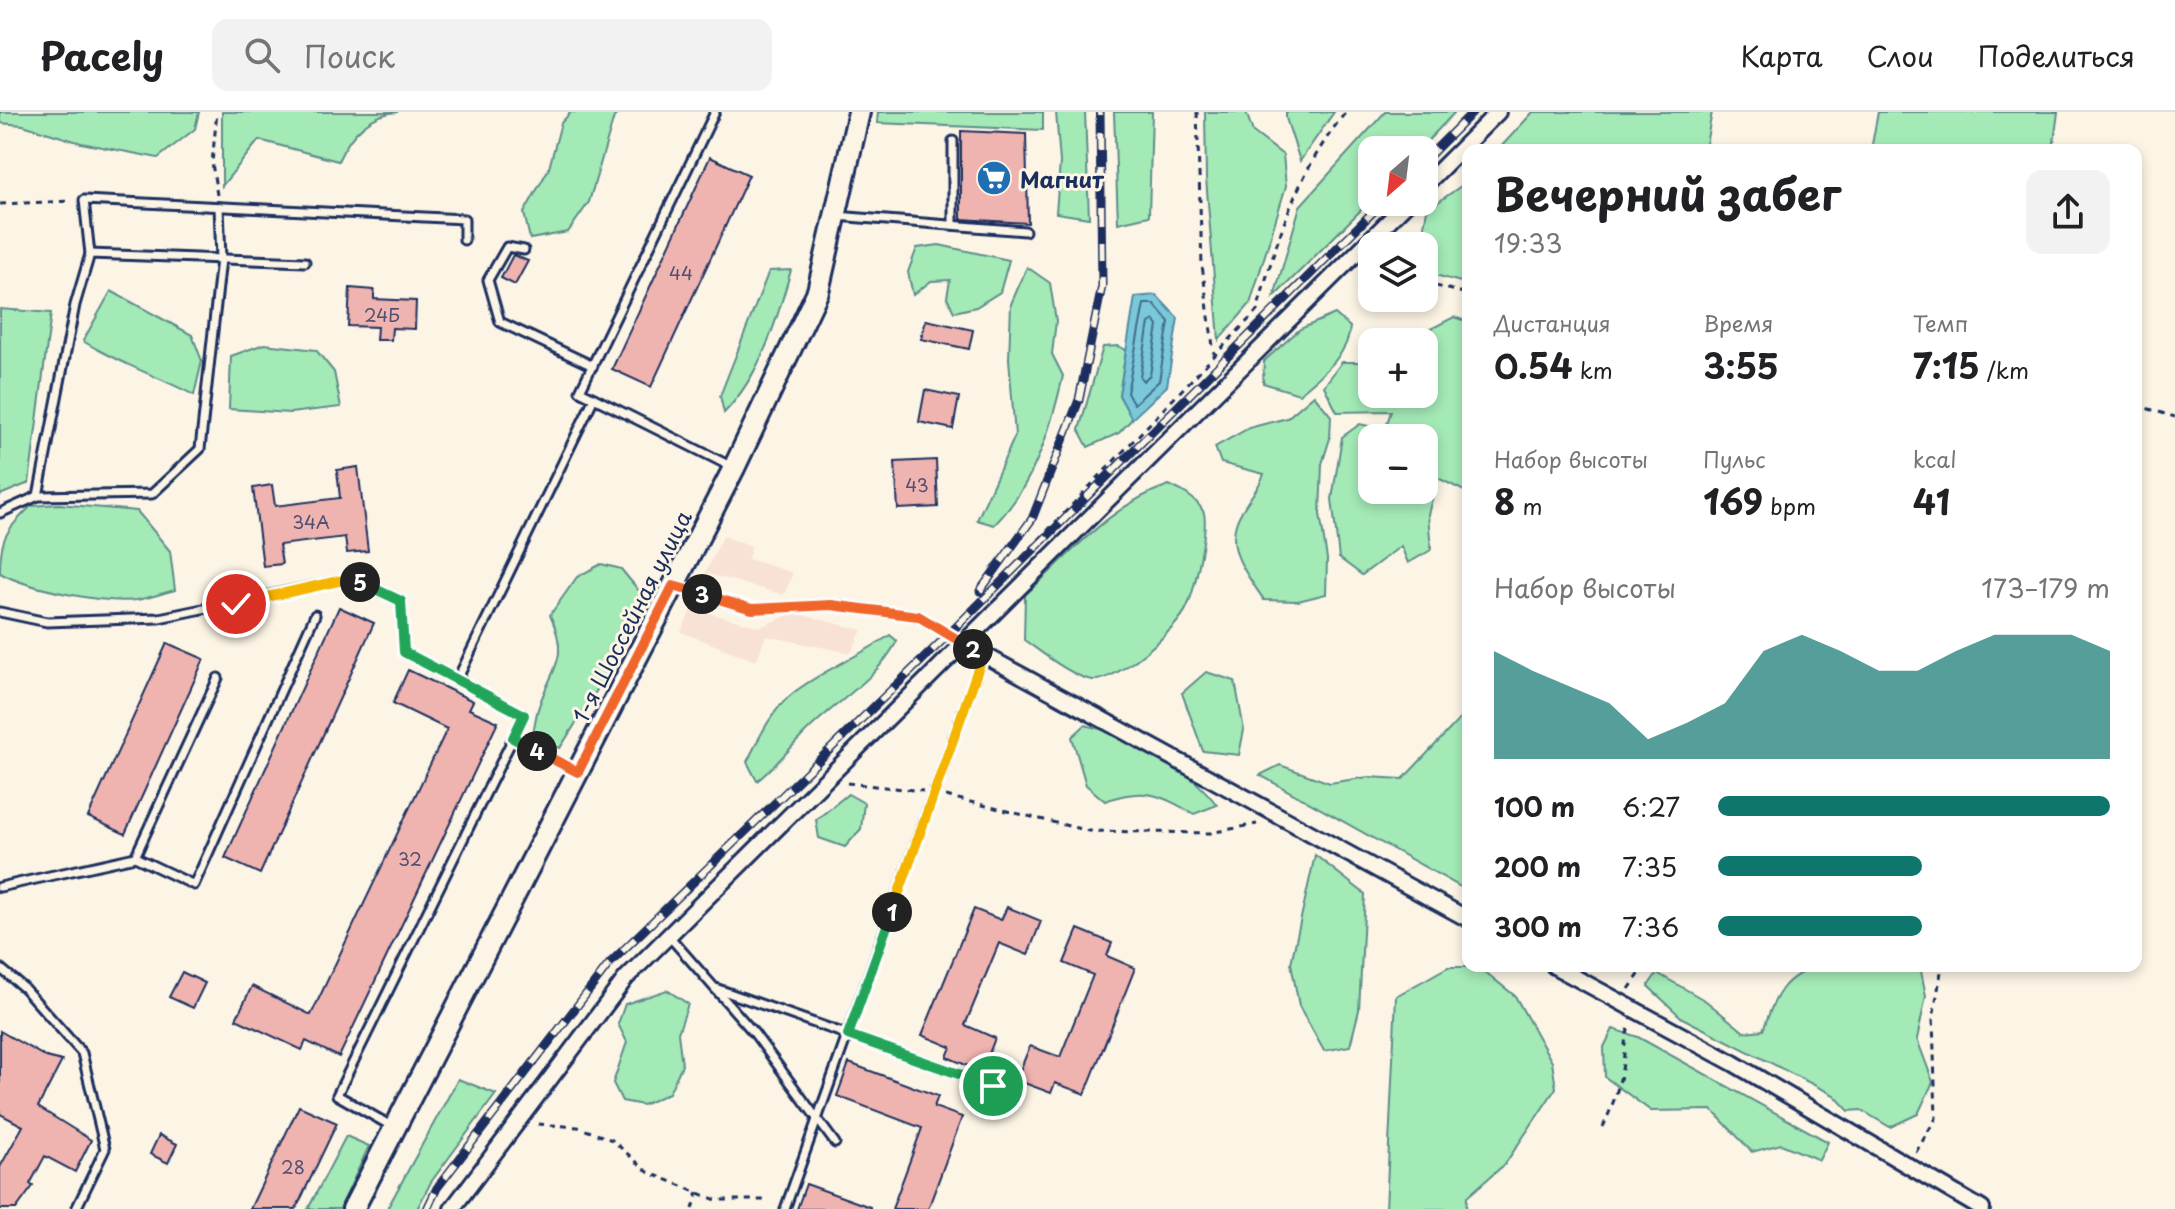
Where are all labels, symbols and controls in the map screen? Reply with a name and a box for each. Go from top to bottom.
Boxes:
search box [212,19,772,91]
text: Pacely [40,27,164,84]
icon: search [240,33,284,77]
text: Поиск [304,33,395,78]
text: Карта [1740,34,1823,77]
text: Слои [1867,34,1934,77]
text: Поделиться [1978,34,2135,77]
north arrow [1358,136,1438,216]
map controls [1358,136,1438,504]
supermarket icon: Магнит [975,159,1013,197]
text: Вечерний забег [1494,160,1841,226]
place label: Магнит [1020,162,1104,195]
button: share [2026,170,2110,254]
text: 19:33 [1494,223,1562,262]
button: layers [1358,232,1438,312]
house number: 44 [669,259,693,286]
house number: 24Б [364,301,400,328]
text: Дистанция [1494,306,1611,339]
text: Время [1703,306,1774,339]
text: Темп [1913,306,1968,339]
button: + [1358,328,1438,408]
text: 0.54 [1494,339,1573,391]
text: 3:55 [1703,339,1779,391]
text: 7:15 [1913,339,1980,391]
text: km [1573,353,1613,386]
text: /km [1980,353,2029,386]
button: − [1358,424,1438,504]
text: Набор высоты [1494,442,1648,475]
text: Пульс [1703,442,1766,475]
text: kcal [1913,442,1957,475]
house number: 43 [905,471,929,498]
text: 8 [1494,475,1515,527]
text: 169 [1703,475,1763,527]
text: 41 [1913,475,1950,527]
text: m [1515,489,1542,522]
text: bpm [1763,489,1816,522]
street label: 1-я Шоссейная улица [563,504,699,728]
house number: 34А [292,508,330,535]
pin: 5 [340,562,380,602]
text: 5 [353,565,367,598]
text: Набор высоты [1494,568,1676,607]
text: 173–179 m [1981,568,2110,607]
pin [202,570,270,638]
pin: 3 [682,574,722,614]
text: 3 [695,577,709,610]
icon: check [214,582,258,626]
pin: 2 [953,629,993,669]
text: 2 [965,632,981,665]
pin: 4 [517,731,557,771]
text: 4 [530,734,544,767]
text: 100 m [1494,787,1575,826]
text: 6:27 [1622,787,1680,826]
house number: 32 [398,845,422,872]
text: 200 m [1494,847,1581,886]
text: 7:35 [1622,847,1677,886]
pin: 1 [872,892,912,932]
text: 1 [887,895,897,928]
text: 300 m [1494,907,1582,946]
text: 7:36 [1622,907,1679,946]
pin [959,1052,1027,1120]
icon: arrive [971,1064,1015,1108]
house number: 28 [281,1153,305,1180]

